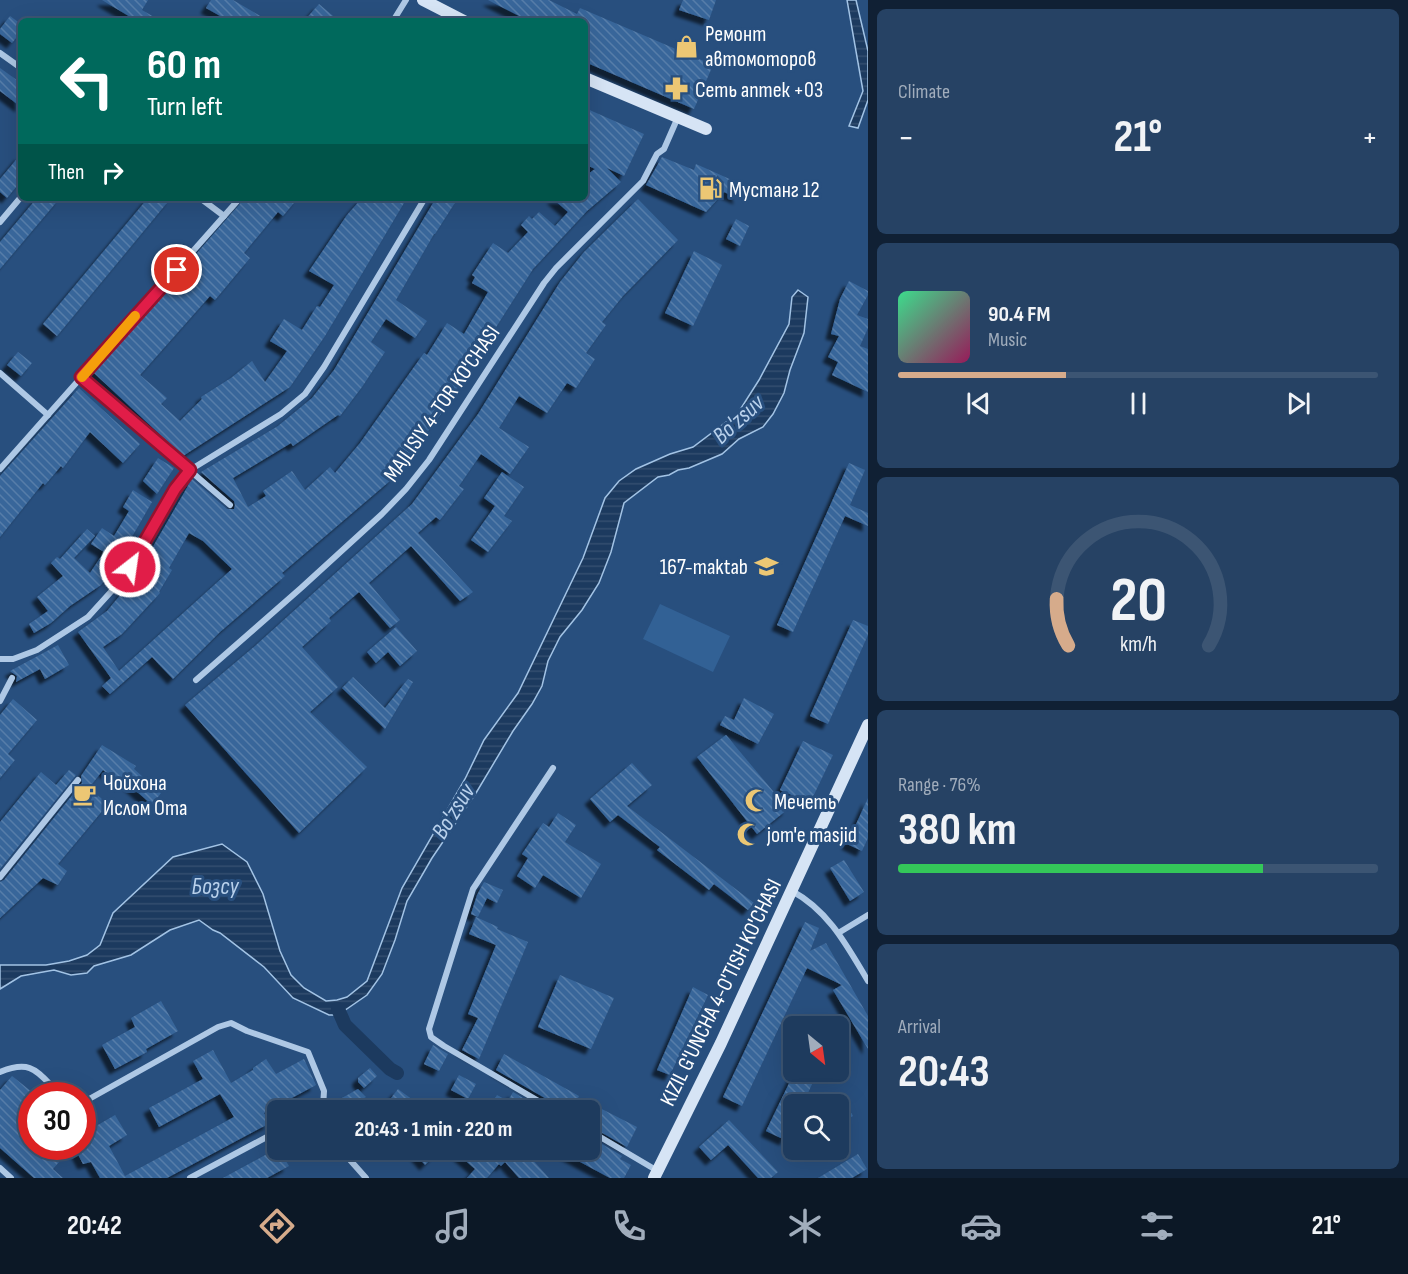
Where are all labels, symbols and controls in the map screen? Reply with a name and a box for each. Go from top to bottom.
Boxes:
place label: Ремонт автомоторов [705,21,816,73]
shop icon: Ремонт автомоторов [674,33,700,59]
text: 60 m [147,40,221,91]
icon: left [48,42,126,120]
pharmacy icon: Сеть аптек +03 [664,76,690,102]
place label: Сеть аптек +03 [695,77,823,104]
text: Climate [898,80,950,104]
text: Turn left [147,91,223,123]
text: 21° [1114,110,1162,165]
text: − [898,118,914,158]
text: + [1362,118,1378,158]
icon: right [96,156,129,189]
text: Then [48,159,84,186]
fuel station icon: Мустанг 12 [698,176,724,202]
place label: Мустанг 12 [729,177,819,204]
pin [151,244,202,295]
icon: arrive [160,253,193,286]
text: 90.4 FM [988,301,1050,328]
street label: MAJLISIY 4-TOR KO'CHASI [378,320,506,487]
text: Music [988,328,1027,352]
icon: previous [962,387,995,420]
icon: pause [1122,387,1155,420]
icon: next [1282,387,1315,420]
water label: Bo'zsuv [706,388,771,450]
position arrow [98,535,162,599]
school or university icon: 167-maktab [753,553,779,579]
place label: 167-maktab [660,554,748,581]
text: 20 [1109,564,1167,639]
text: km/h [1119,632,1157,657]
place label: Чойхона Ислом Ота [103,770,188,822]
text: Range · 76% [898,773,981,797]
water label: Bo'zsuv [425,778,482,844]
cafe icon: Чойхона Ислом Ота [72,782,98,808]
mosque icon: Мечеть [743,788,769,814]
place label: Мечеть [774,789,836,816]
text: 380 km [898,803,1017,858]
mosque icon: jom'e masjid [736,821,762,847]
place label: jom'e masjid [766,822,857,849]
water label: Бозсу [192,872,239,901]
street label: KIZIL G'UNCHA 4-O'TISH KO'CHASI [655,875,788,1111]
text: Arrival [898,1015,941,1039]
north arrow [783,1016,849,1082]
map controls [783,1016,849,1160]
text: 20:43 [898,1045,990,1100]
speed limit sign: 30 [18,1082,96,1160]
button: search [783,1094,849,1160]
text: 20:43 · 1 min · 220 m [355,1116,512,1143]
icon: directions [256,1205,298,1247]
icon: music [432,1205,474,1247]
icon: phone [608,1205,650,1247]
icon: climate [784,1205,826,1247]
icon: car [960,1205,1002,1247]
icon: filters [1136,1205,1178,1247]
text: 20:42 [67,1210,122,1242]
text: 21° [1312,1210,1341,1242]

